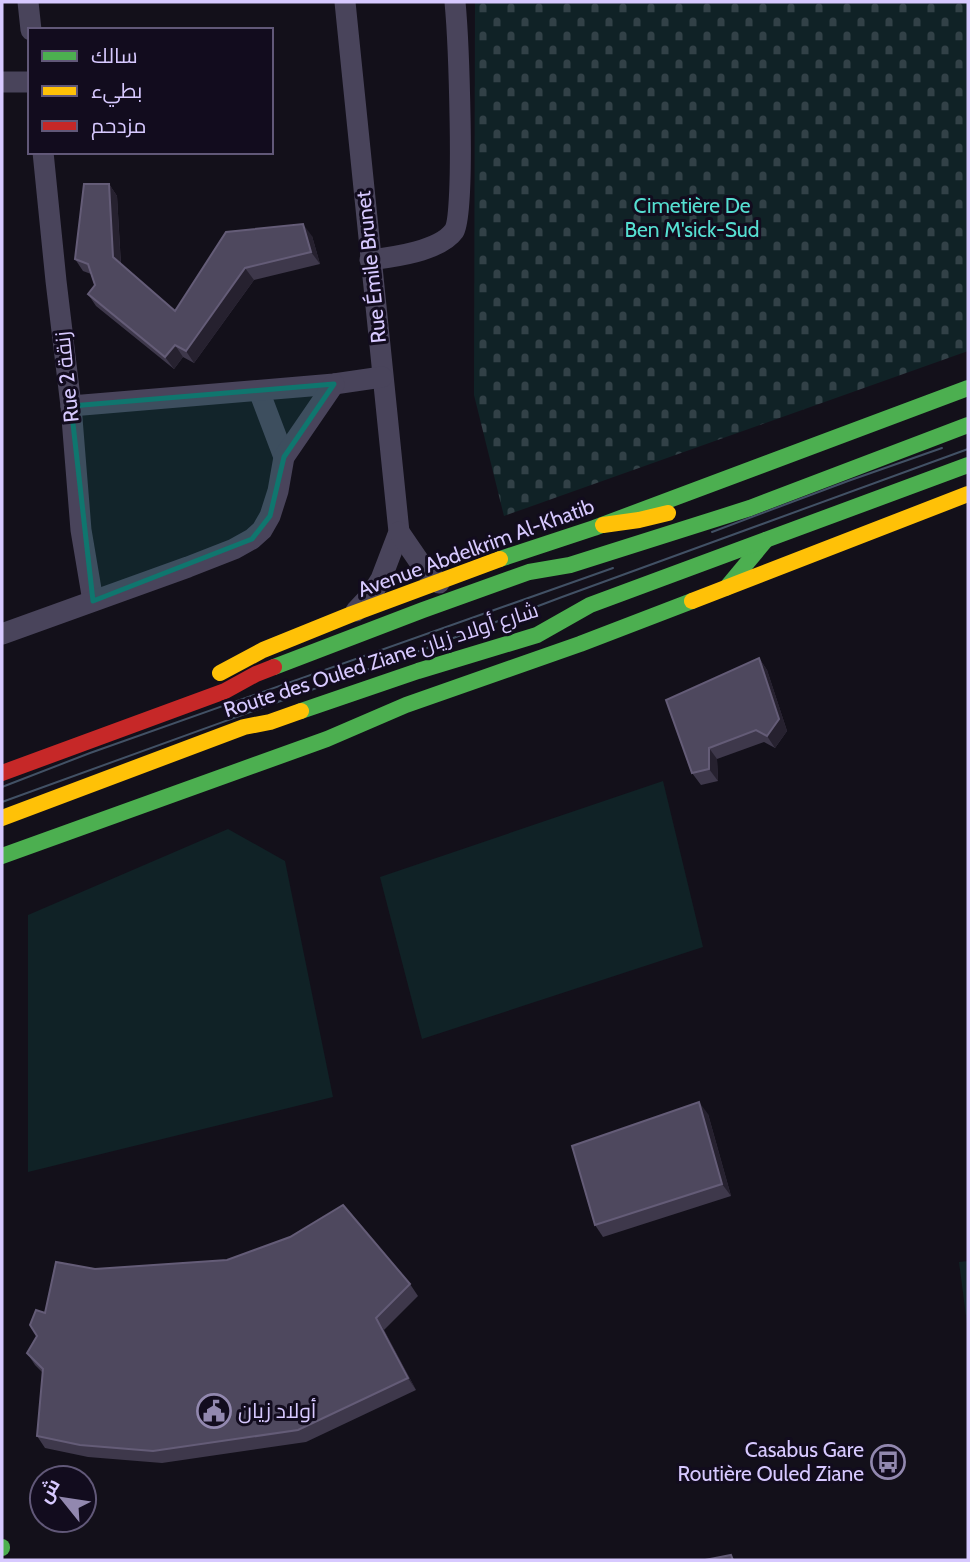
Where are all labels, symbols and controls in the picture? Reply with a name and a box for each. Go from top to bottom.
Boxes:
legend [28,28,273,154]
text: سالك [91,43,138,68]
text: بطيء [91,78,142,107]
text: مزدحم [91,113,146,140]
street label: Rue Émile Brunet [350,190,391,345]
park label: Cimetière De Ben M'sick-Sud [625,193,760,242]
street label: Rue 2 زنقة [49,330,84,424]
street label: Avenue Abdelkrim Al-Khatib [354,493,598,602]
street label: Route des Ouled Ziane شارع أولاد زيان [220,597,542,724]
public building icon: أولاد زيان [195,1392,233,1430]
place label: أولاد زيان [238,1398,316,1424]
place label: Casabus Gare Routière Ouled Ziane [678,1437,864,1486]
bus stop icon: Casabus Gare Routière Ouled Ziane [869,1443,907,1481]
north arrow [28,1464,98,1534]
text: ش [33,1474,65,1507]

